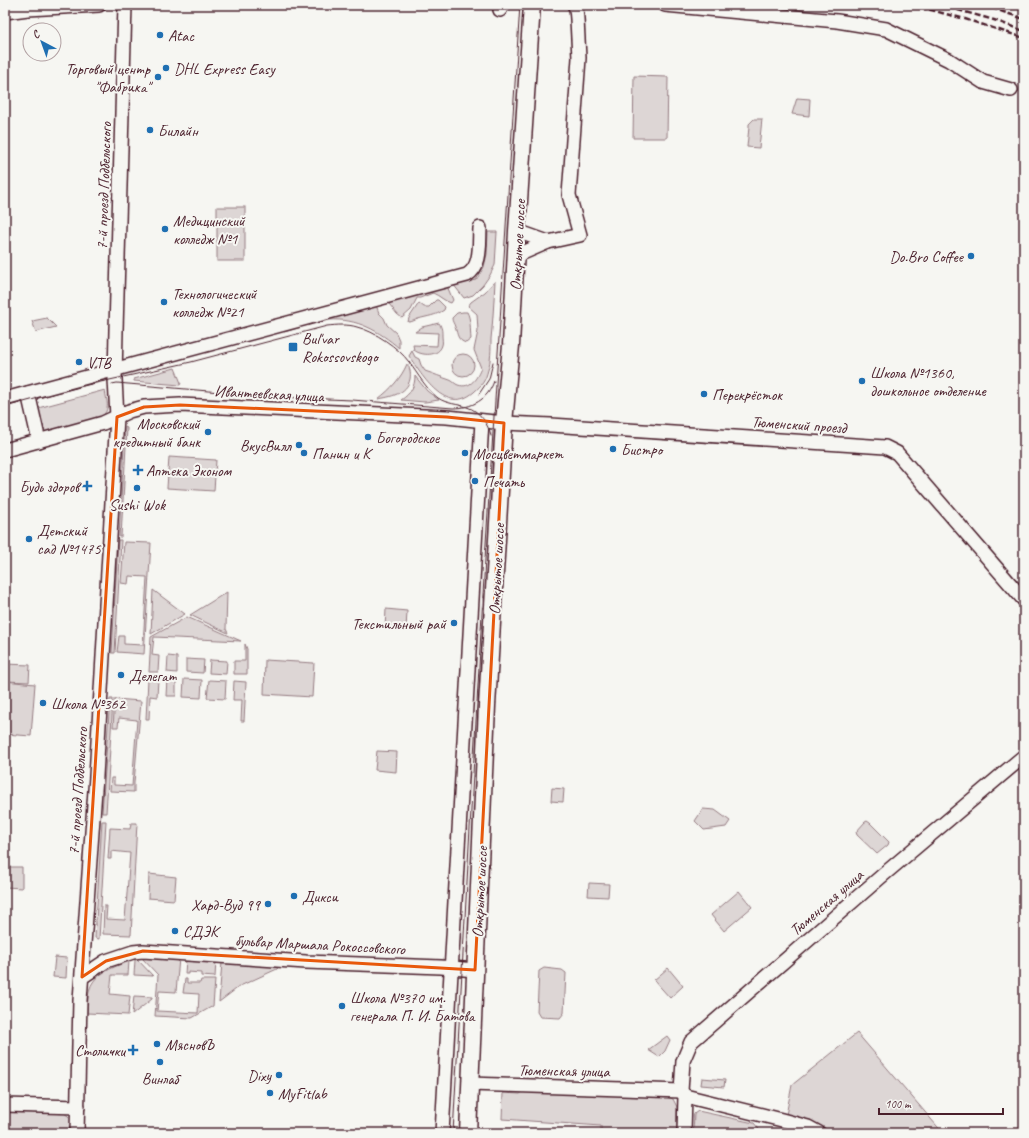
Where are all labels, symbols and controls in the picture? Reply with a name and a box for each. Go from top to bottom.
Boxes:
north arrow [22,22,62,62]
text: С [29,26,43,42]
place label: Atac [168,26,195,46]
marker: Atac [155,30,165,40]
place label: Торговый центр "Фабрика" [65,59,153,97]
place label: DHL Express Easy [174,59,276,79]
marker: DHL Express Easy [161,63,171,73]
marker: Торговый центр "Фабрика" [153,72,163,82]
street label: 7-й проезд Подбельского [92,120,116,250]
place label: Билайн [158,121,199,141]
marker: Билайн [145,125,155,135]
street label: Открытое шоссе [506,197,530,291]
place label: Медицинский колледж №1 [173,211,246,249]
marker: Медицинский колледж №1 [160,224,170,234]
place label: Do.Bro Coffee [889,247,965,267]
marker: Do.Bro Coffee [966,251,976,261]
place label: Технологический колледж №21 [172,284,258,322]
marker: Технологический колледж №21 [159,297,169,307]
place label: Bul'var Rokossovskogo [302,329,380,367]
marker: Bul'var Rokossovskogo [287,341,299,353]
place label: VTB [87,353,112,373]
marker: VTB [74,357,84,367]
place label: Школа №1360, дошкольное отделение [870,363,987,401]
marker: Школа №1360, дошкольное отделение [857,376,867,386]
street label: Ивантеевская улица [214,381,326,407]
place label: Перекрёсток [712,385,783,405]
marker: Перекрёсток [699,389,709,399]
street label: Тюменский проезд [751,412,848,438]
place label: Московский кредитный банк [113,414,201,452]
marker: Московский кредитный банк [203,427,213,437]
place label: Богородское [376,428,441,448]
marker: Богородское [363,432,373,442]
place label: ВкусВилл [240,436,292,456]
marker: ВкусВилл [294,440,304,450]
place label: Бистро [621,440,665,460]
place label: Панин и К [312,444,373,464]
place label: Мосцветмаркет [473,444,564,464]
marker: Бистро [608,444,618,454]
marker: Панин и К [299,448,309,458]
marker: Мосцветмаркет [460,448,470,458]
place label: Аптека Эконом [146,461,233,481]
marker: Аптека Эконом [133,465,143,475]
place label: Печать [483,472,525,492]
marker: Печать [470,476,480,486]
place label: Будь здоров [20,477,82,497]
marker: Будь здоров [82,481,92,491]
marker: Sushi Wok [132,483,142,493]
place label: Sushi Wok [109,495,166,515]
place label: Детский сад №1475 [37,521,101,559]
street label: Открытое шоссе [485,521,509,615]
marker: Детский сад №1475 [24,534,34,544]
place label: Текстильный рай [352,614,447,634]
marker: Текстильный рай [449,618,459,628]
place label: Делегат [129,666,178,686]
marker: Делегат [116,670,126,680]
place label: Школа №362 [51,694,127,714]
marker: Школа №362 [38,698,48,708]
street label: 7-й проезд Подбельского [64,725,93,856]
street label: Открытое шоссе [468,844,492,938]
street label: Тюменская улица [786,865,868,940]
place label: Дикси [302,887,339,907]
marker: Дикси [289,891,299,901]
place label: Хард-Вуд 99 [191,895,262,915]
marker: Хард-Вуд 99 [263,899,273,909]
place label: СДЭК [183,922,221,942]
marker: СДЭК [170,926,180,936]
street label: бульвар Маршала Рокоссовского [234,931,407,960]
place label: Школа №370 им. генерала П. И. Батова [350,988,476,1026]
marker: Школа №370 им. генерала П. И. Батова [337,1001,347,1011]
place label: МясновЪ [165,1035,215,1055]
marker: МясновЪ [152,1039,162,1049]
place label: Столички [75,1041,126,1061]
marker: Столички [128,1045,138,1055]
marker: Винлаб [155,1057,165,1067]
street label: Тюменская улица [518,1060,611,1082]
place label: Dixy [248,1066,273,1086]
place label: Винлаб [142,1069,182,1089]
marker: Dixy [274,1070,284,1080]
place label: MyFitlab [278,1084,328,1104]
marker: MyFitlab [265,1088,275,1098]
scale bar [879,1090,1003,1116]
text: 100 m [885,1096,912,1112]

